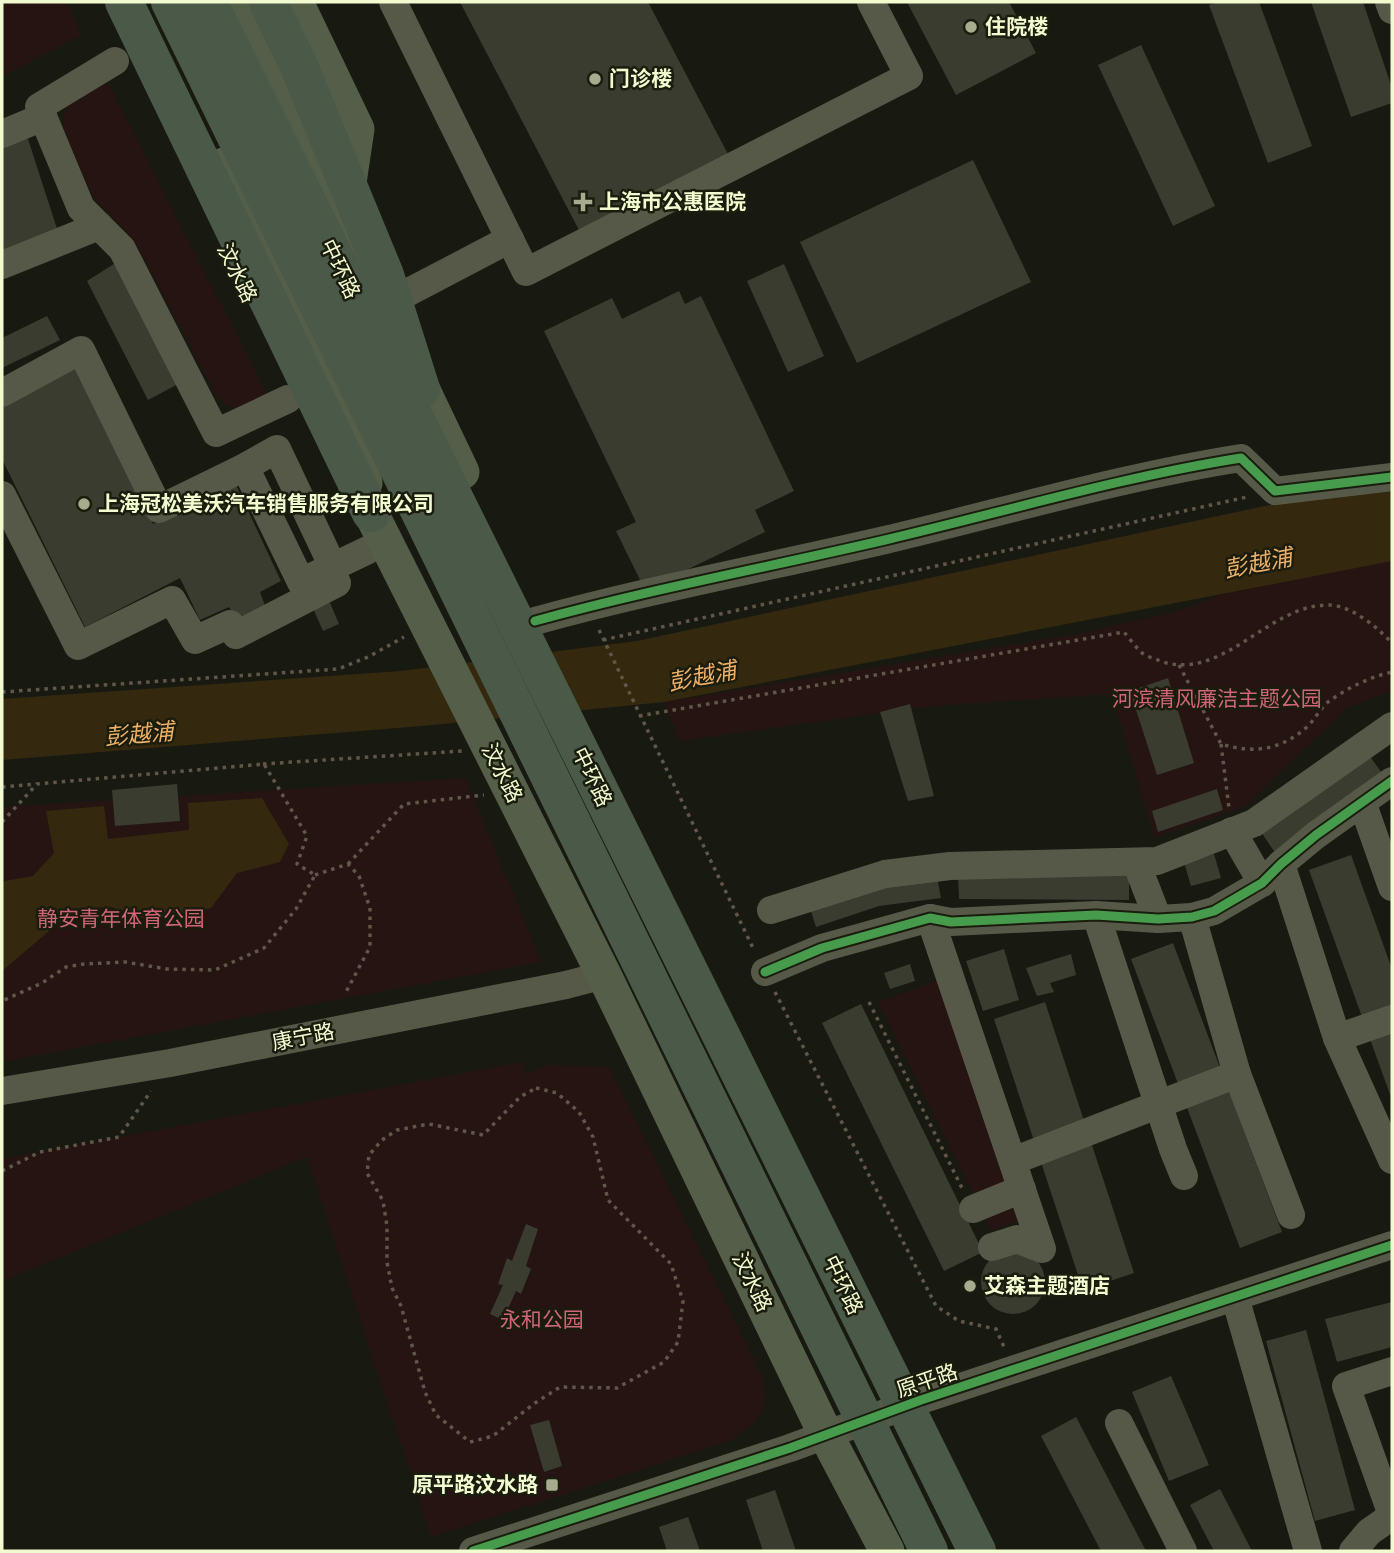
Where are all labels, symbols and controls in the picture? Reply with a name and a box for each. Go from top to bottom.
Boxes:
place label: 住院楼 [985,14,1048,40]
marker: 住院楼 [963,19,979,35]
place label: 门诊楼 [609,66,672,92]
marker: 门诊楼 [587,71,603,87]
place label: 上海市公惠医院 [599,189,746,215]
marker: 上海市公惠医院 [573,192,593,212]
street label: 中环路 [315,235,365,303]
street label: 汶水路 [212,239,262,307]
place label: 上海冠松美沃汽车销售服务有限公司 [98,491,434,517]
marker: 上海冠松美沃汽车销售服务有限公司 [76,496,92,512]
water label: 彭越浦 [1221,542,1298,583]
water label: 彭越浦 [665,655,742,696]
park label: 河滨清风廉洁主题公园 [1112,686,1322,712]
water label: 彭越浦 [103,717,179,751]
street label: 汶水路 [476,739,528,807]
street label: 中环路 [567,743,617,811]
park label: 静安青年体育公园 [37,906,205,932]
street label: 康宁路 [270,1018,336,1056]
street label: 汶水路 [727,1248,777,1316]
street label: 中环路 [818,1251,868,1319]
place label: 艾森主题酒店 [984,1273,1110,1299]
marker: 艾森主题酒店 [962,1278,978,1294]
park label: 永和公园 [500,1307,584,1333]
street label: 原平路 [893,1358,961,1404]
place label: 原平路汶水路 [412,1472,538,1498]
marker: 原平路汶水路 [544,1477,560,1493]

